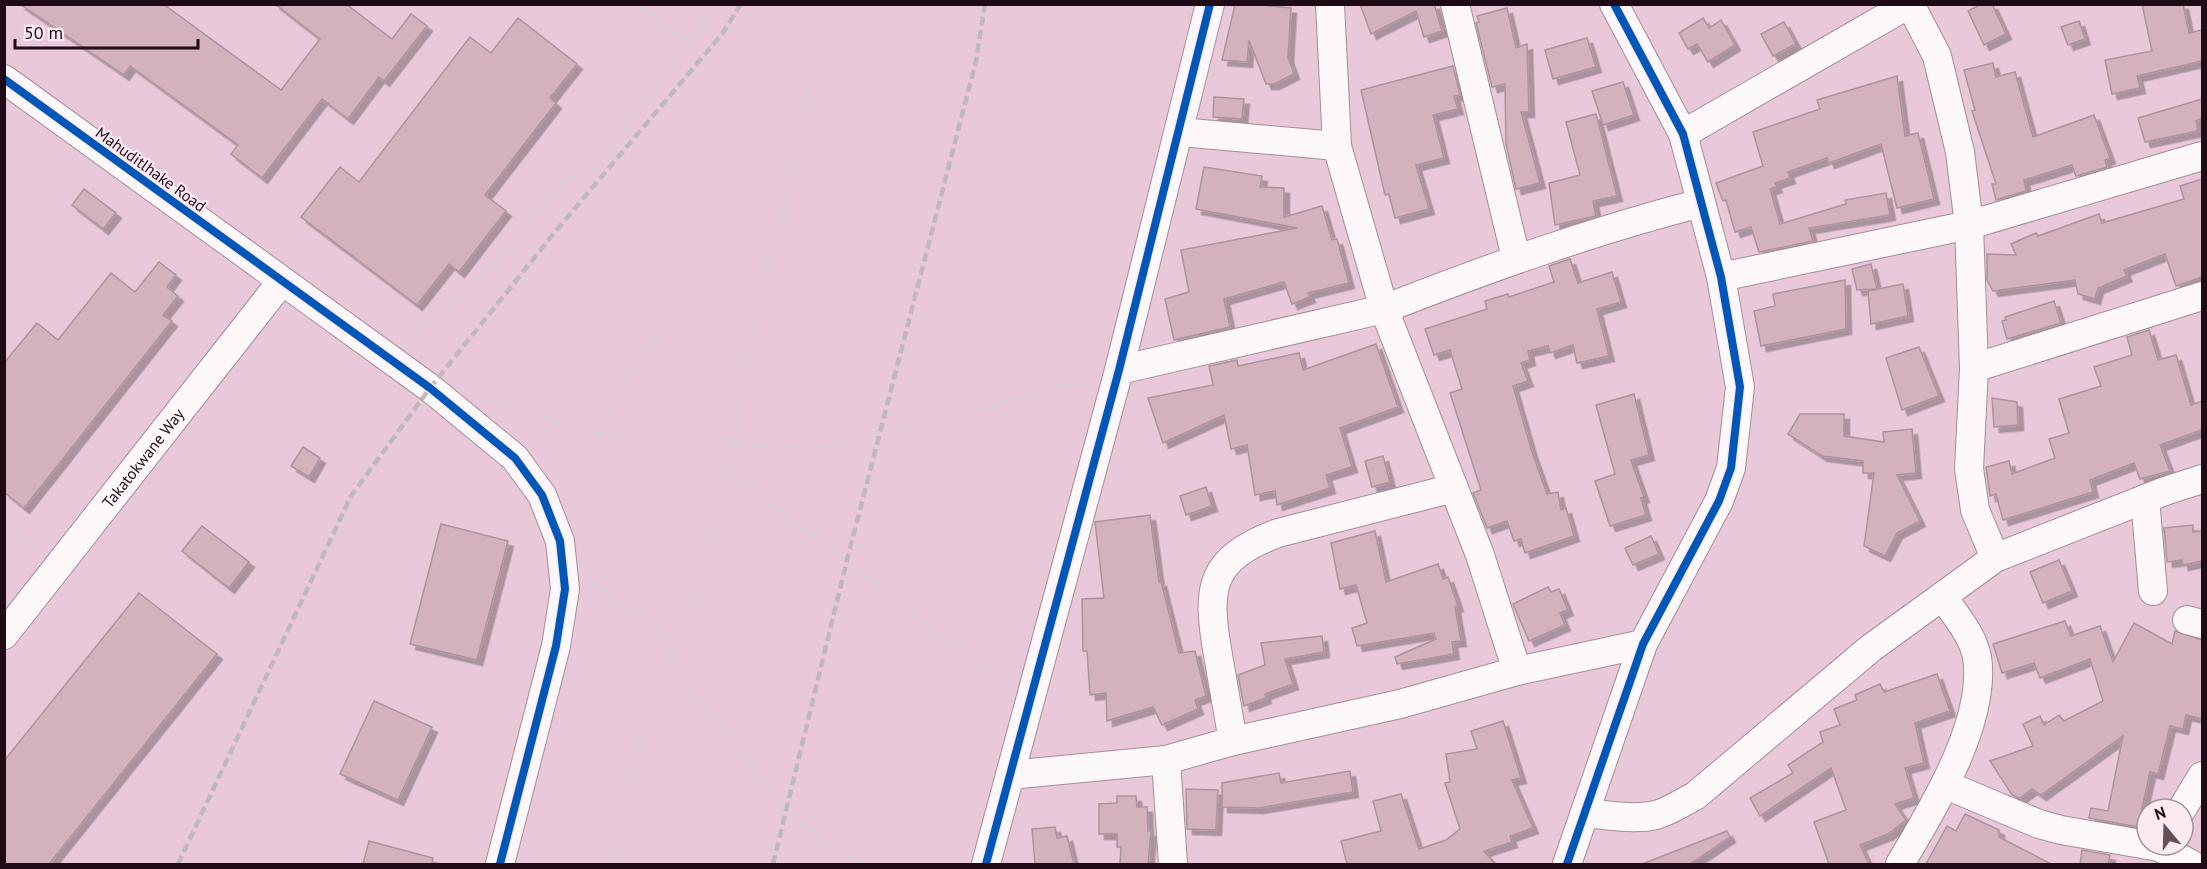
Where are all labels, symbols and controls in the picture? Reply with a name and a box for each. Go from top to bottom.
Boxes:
scale bar [15,12,198,50]
text: 50 m [24,21,63,44]
street label: Mahuditlhake Road [92,122,210,216]
street label: Takatokwane Way [98,404,188,512]
north arrow [2135,797,2195,857]
text: N [2152,802,2168,824]

